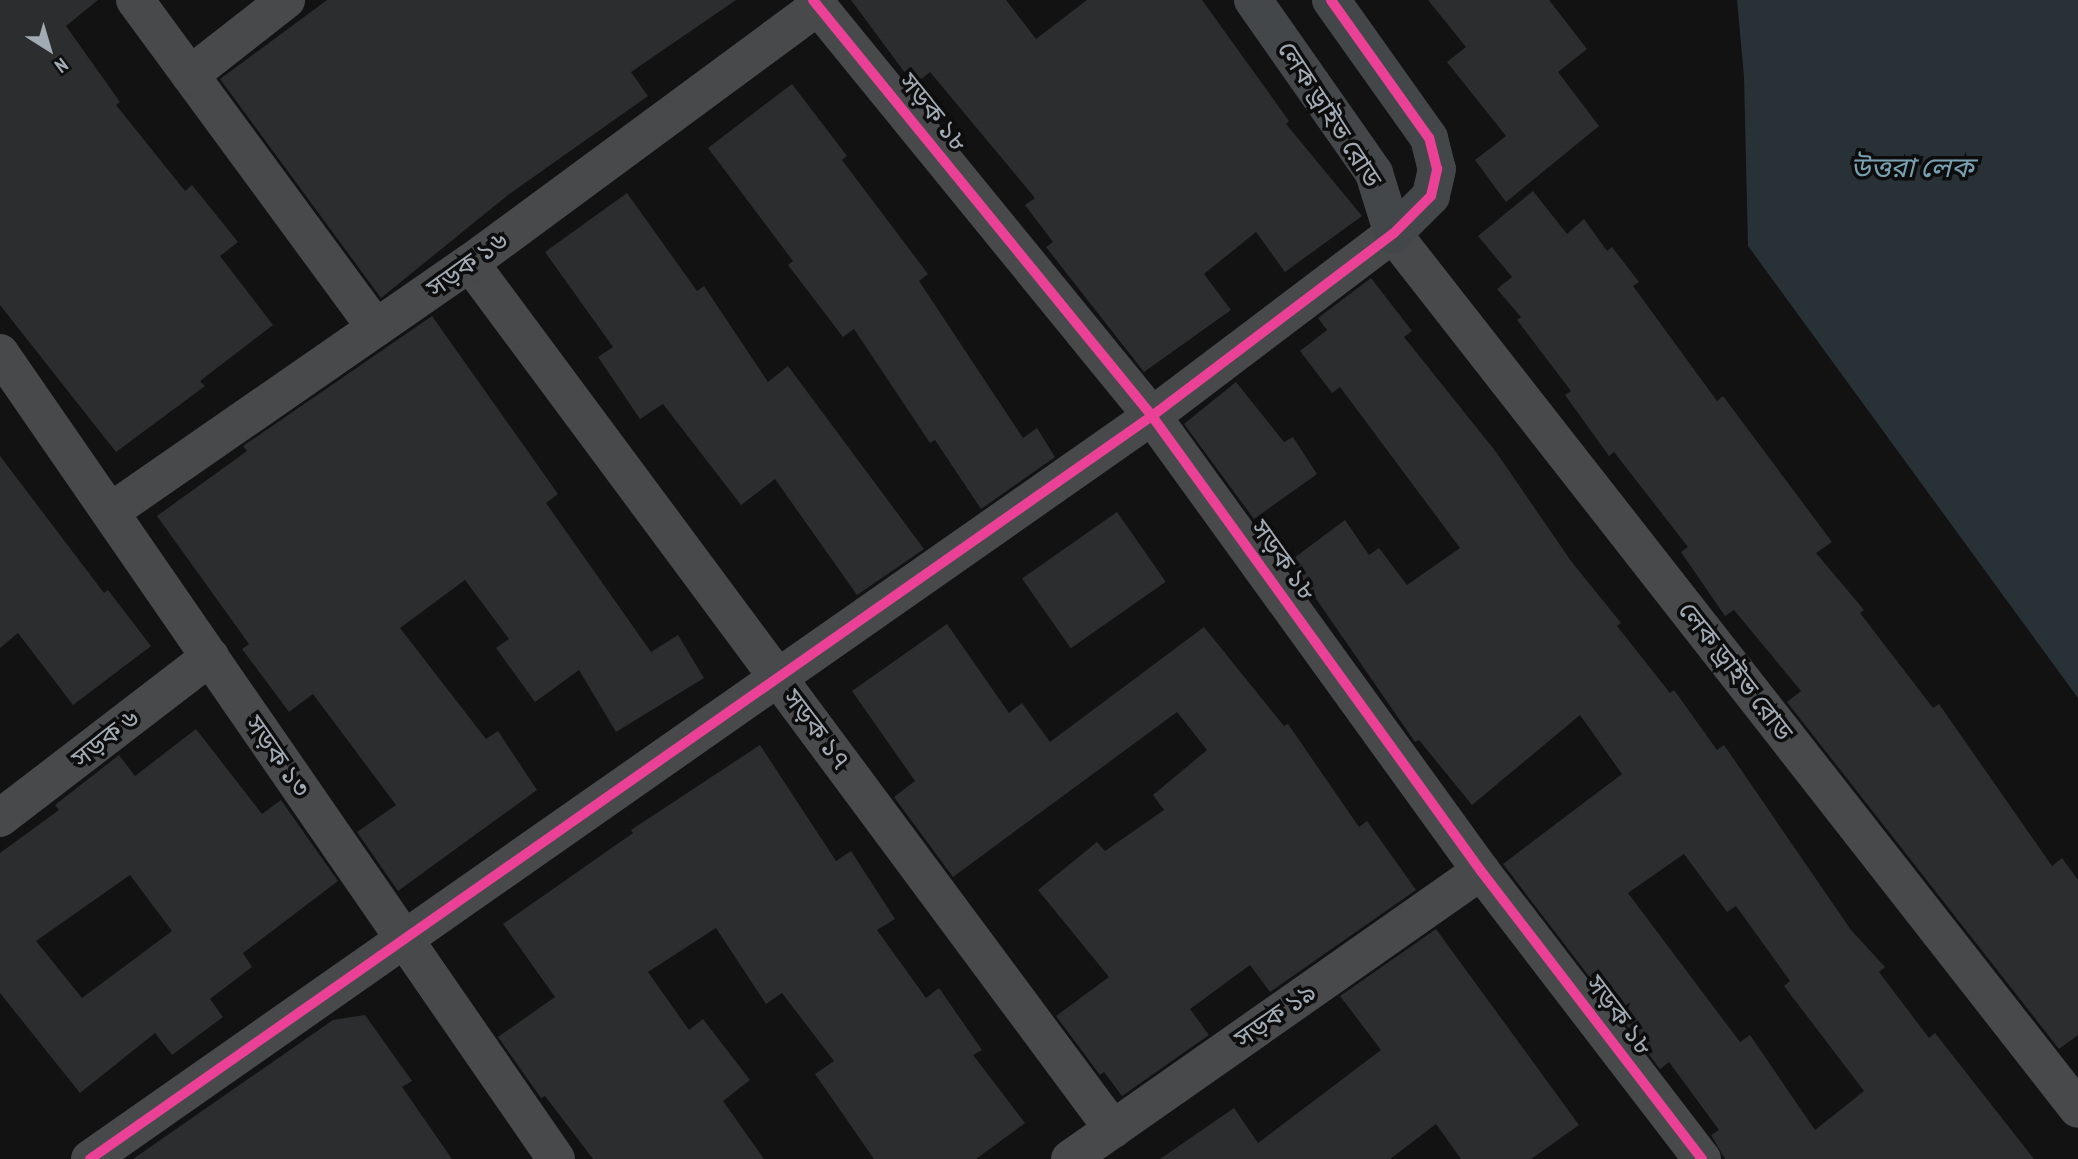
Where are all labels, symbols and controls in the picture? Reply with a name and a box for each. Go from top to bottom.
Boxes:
north arrow [14,14,84,84]
street label: লেক ড্রাইভ রোড [1271,35,1389,193]
text: N [50,53,73,78]
street label: সড়ক ১৮ [893,66,975,158]
water label: উত্তরা লেক [1850,150,1974,184]
street label: সড়ক ১৬ [421,224,513,304]
street label: সড়ক ১৮ [1244,514,1324,606]
street label: লেক ড্রাইভ রোড [1672,595,1800,747]
street label: সড়ক ১৭ [777,683,857,775]
street label: সড়ক ৬ [65,702,145,774]
street label: সড়ক ১৩ [239,709,317,803]
street label: সড়ক ১৮ [1580,969,1660,1061]
street label: সড়ক ১৯ [1228,976,1322,1054]

